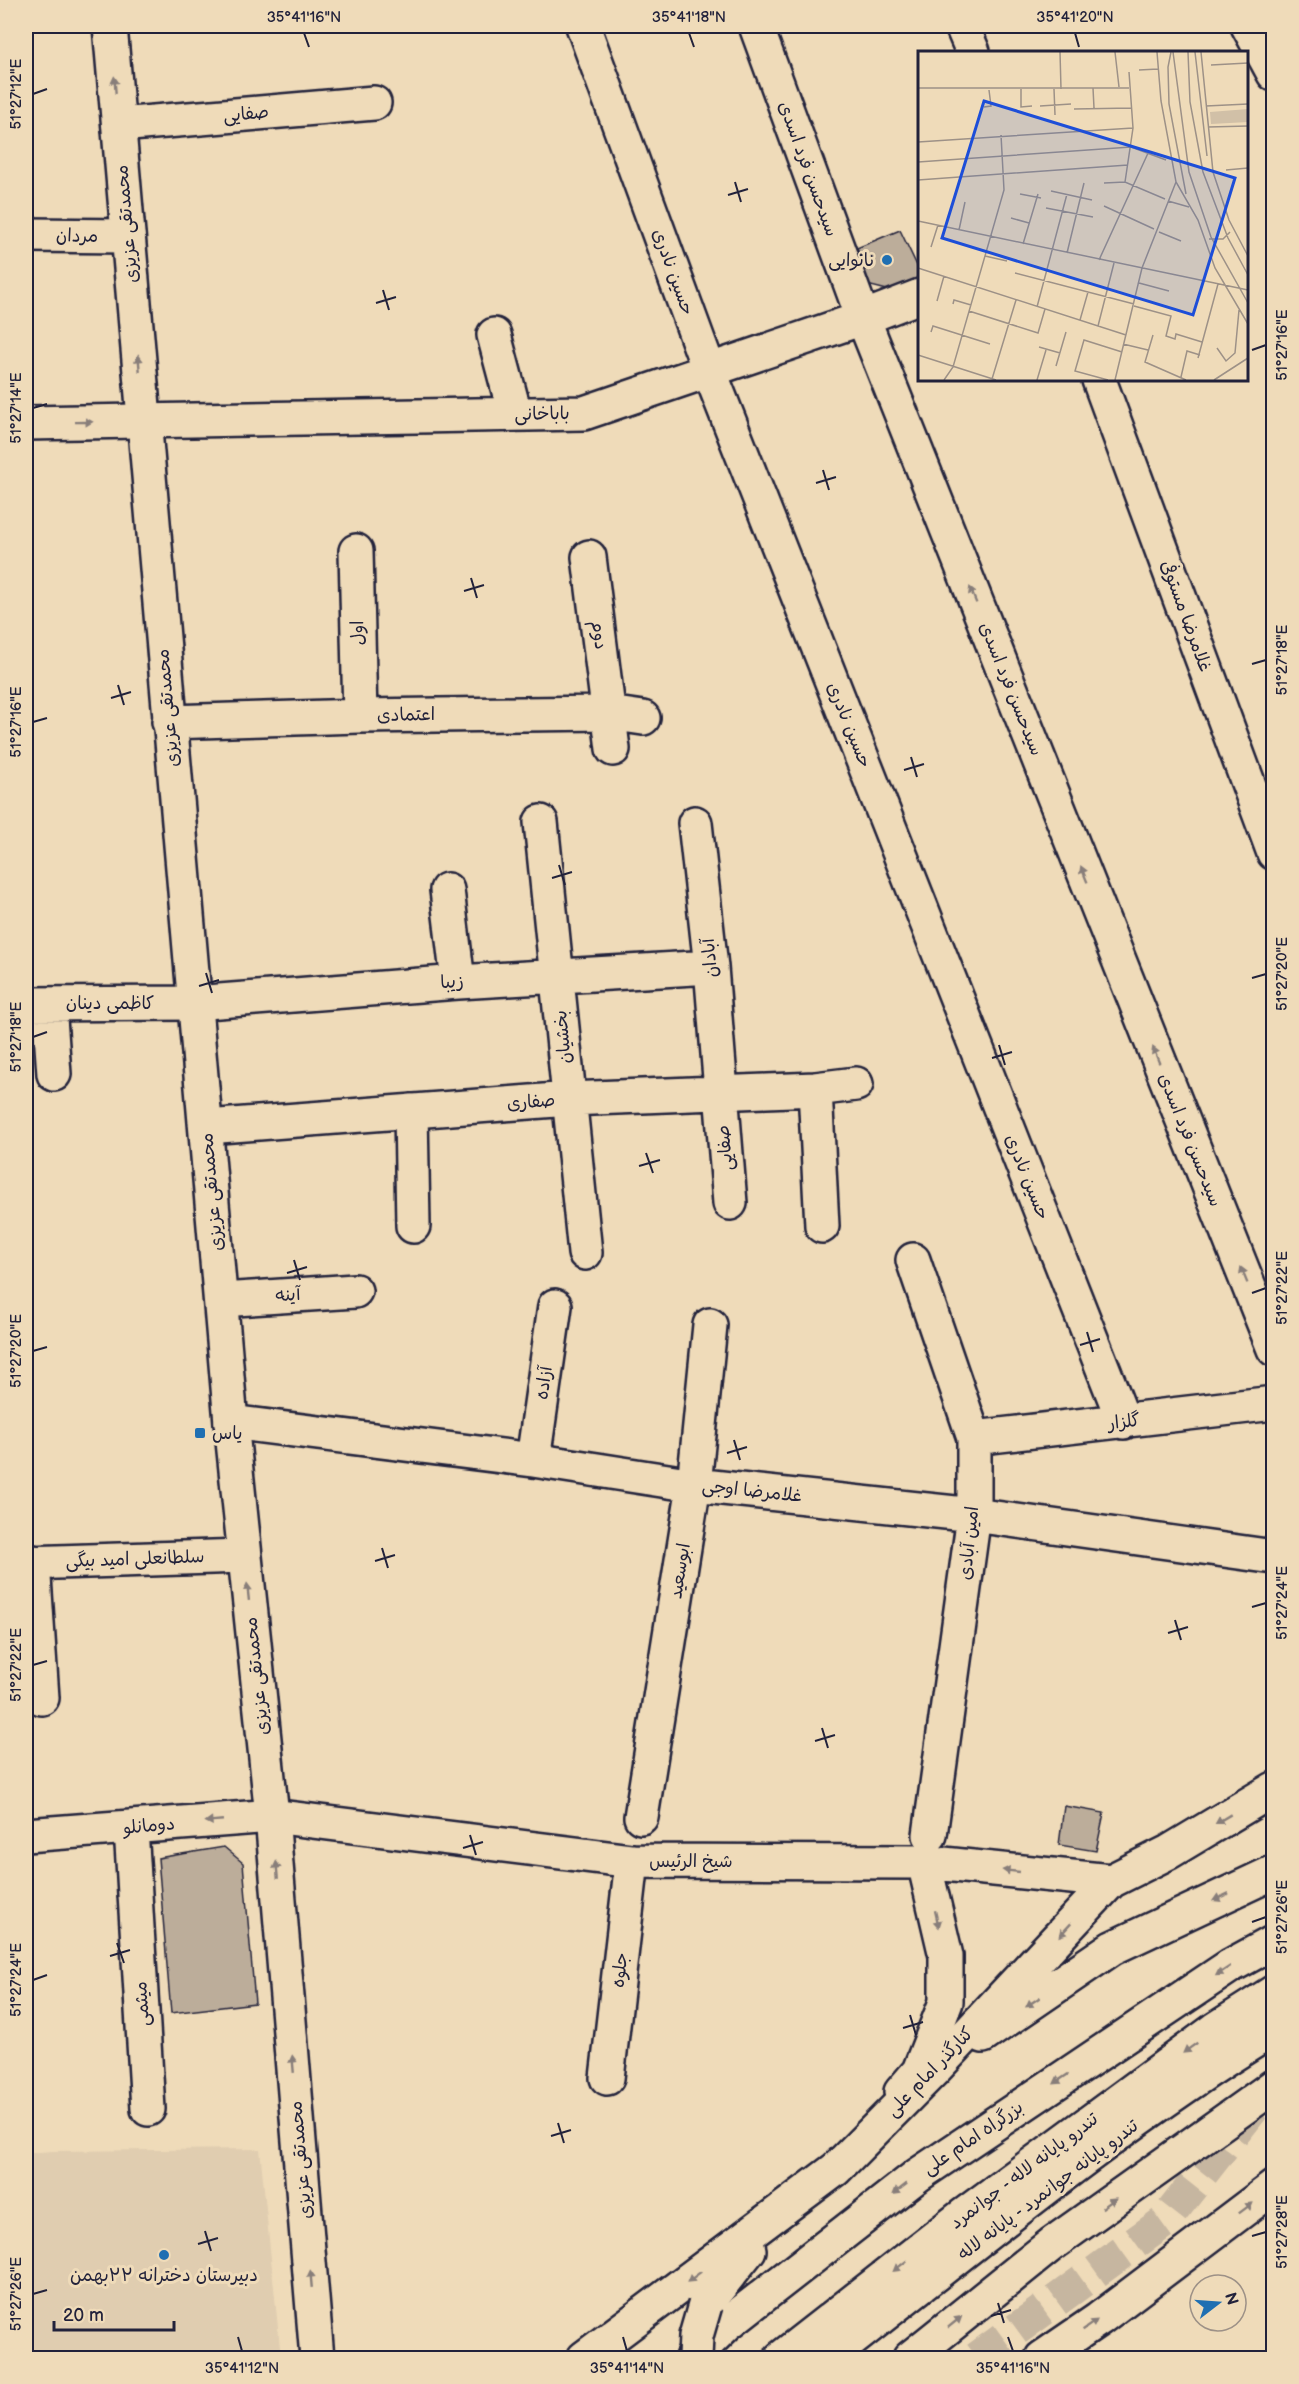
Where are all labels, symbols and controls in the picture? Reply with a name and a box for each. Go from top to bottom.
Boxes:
text: 35°41'16"N [267,8,341,27]
text: 35°41'18"N [652,8,726,27]
text: 35°41'20"N [1036,8,1114,27]
inset map [918,51,1248,381]
text: 51°27'12"E [7,58,26,130]
one-way arrow [110,75,120,94]
street label: سیدحسن فرد اسدی [774,99,842,239]
street label: صفایی [222,102,270,126]
street label: محمدتقی عزیزی [111,164,143,284]
street label: مردان [56,225,98,247]
street label: حسین نادری [648,226,698,318]
place label: نانوایی [828,250,875,271]
marker: نانوایی [880,253,894,267]
text: 51°27'16"E [1273,309,1292,381]
one-way arrow [134,353,144,372]
text: 51°27'14"E [7,372,26,444]
street label: باباخانی [514,403,570,425]
one-way arrow [74,417,93,427]
street label: غلامرضا مستوفی [1156,557,1218,674]
one-way arrow [968,586,978,604]
street label: دوم [584,619,611,651]
street label: سیدحسن فرد اسدی [975,619,1047,759]
street label: اول [347,620,369,646]
text: 51°27'18"E [1273,624,1292,695]
street label: محمدتقی عزیزی [152,648,184,768]
street label: حسین نادری [822,679,876,771]
text: 51°27'16"E [7,686,26,758]
street label: اعتمادی [377,704,435,726]
one-way arrow [1079,865,1088,883]
street label: آبادان [697,936,722,979]
text: 51°27'20"E [1273,937,1292,1011]
street label: زیبا [440,971,464,993]
street label: کاظمی دینان [66,993,154,1014]
text: 51°27'18"E [7,1001,26,1072]
street label: بخشیان [550,1009,576,1065]
one-way arrow [1151,1046,1161,1064]
street label: سیدحسن فرد اسدی [1154,1070,1226,1210]
street label: صفاری [506,1090,556,1114]
street label: صفایی [713,1124,737,1172]
street label: حسین نادری [1000,1131,1054,1223]
street label: محمدتقی عزیزی [196,1132,228,1252]
text: 51°27'22"E [1273,1251,1292,1325]
one-way arrow [1239,1266,1248,1284]
street label: آینه [275,1284,303,1306]
text: 51°27'20"E [7,1314,26,1388]
street label: آزاده [531,1363,557,1401]
street label: گلزار [1105,1410,1142,1435]
place label: یاس [212,1423,242,1444]
marker: یاس [193,1426,207,1440]
street label: غلامرضا اوجی [701,1475,803,1507]
street label: امین آبادی [955,1505,983,1581]
street label: ابوسعید [665,1542,695,1600]
street label: سلطانعلی امید بیگی [65,1546,205,1572]
text: 51°27'24"E [1273,1566,1292,1640]
one-way arrow [243,1583,253,1602]
street label: محمدتقی عزیزی [240,1616,274,1736]
text: 51°27'22"E [7,1628,26,1702]
street label: دومانلو [121,1813,176,1840]
one-way arrow [1215,1814,1231,1825]
one-way arrow [204,1816,223,1826]
street label: شیخ الرئیس [649,1851,733,1873]
one-way arrow [272,1860,282,1879]
one-way arrow [1001,1866,1020,1876]
text: 51°27'26"E [1273,1880,1292,1954]
one-way arrow [1212,1892,1229,1901]
one-way arrow [932,1910,942,1928]
one-way arrow [1058,1922,1072,1937]
text: 51°27'24"E [7,1943,26,2017]
street label: جلوه [607,1951,634,1989]
one-way arrow [1215,1965,1231,1976]
street label: میثمی [130,1981,154,2027]
one-way arrow [1025,1997,1041,2008]
street label: کنارگذر امام علی [882,2023,980,2123]
one-way arrow [1183,2042,1199,2054]
one-way arrow [288,2054,298,2073]
one-way arrow [1053,2073,1069,2085]
street label: بزرگراه امام علی [919,2097,1029,2182]
street label: محمدتقی عزیزی [285,2100,317,2220]
street label: تندرو پایانه لاله - جوانمرد [946,2108,1103,2234]
street label: تندرو پایانه جوانمرد - پایانه لاله [954,2115,1144,2266]
one-way arrow [892,2183,907,2195]
text: 51°27'28"E [1273,2195,1292,2269]
one-way arrow [1101,2197,1117,2209]
one-way arrow [1237,2202,1253,2214]
marker: دبیرستان دخترانه ۲۲بهمن [157,2248,171,2262]
text: 51°27'26"E [7,2257,26,2331]
one-way arrow [892,2259,908,2272]
place label: دبیرستان دخترانه ۲۲بهمن [70,2265,258,2286]
one-way arrow [306,2270,316,2289]
one-way arrow [686,2270,701,2282]
north arrow [1188,2273,1248,2333]
text: N [1220,2291,1242,2308]
scale bar [54,2294,174,2332]
text: 20 m [63,2305,104,2326]
one-way arrow [947,2315,963,2328]
one-way arrow [1081,2319,1097,2331]
text: 35°41'12"N [205,2359,279,2378]
text: 35°41'14"N [590,2359,664,2378]
text: 35°41'16"N [976,2359,1050,2378]

